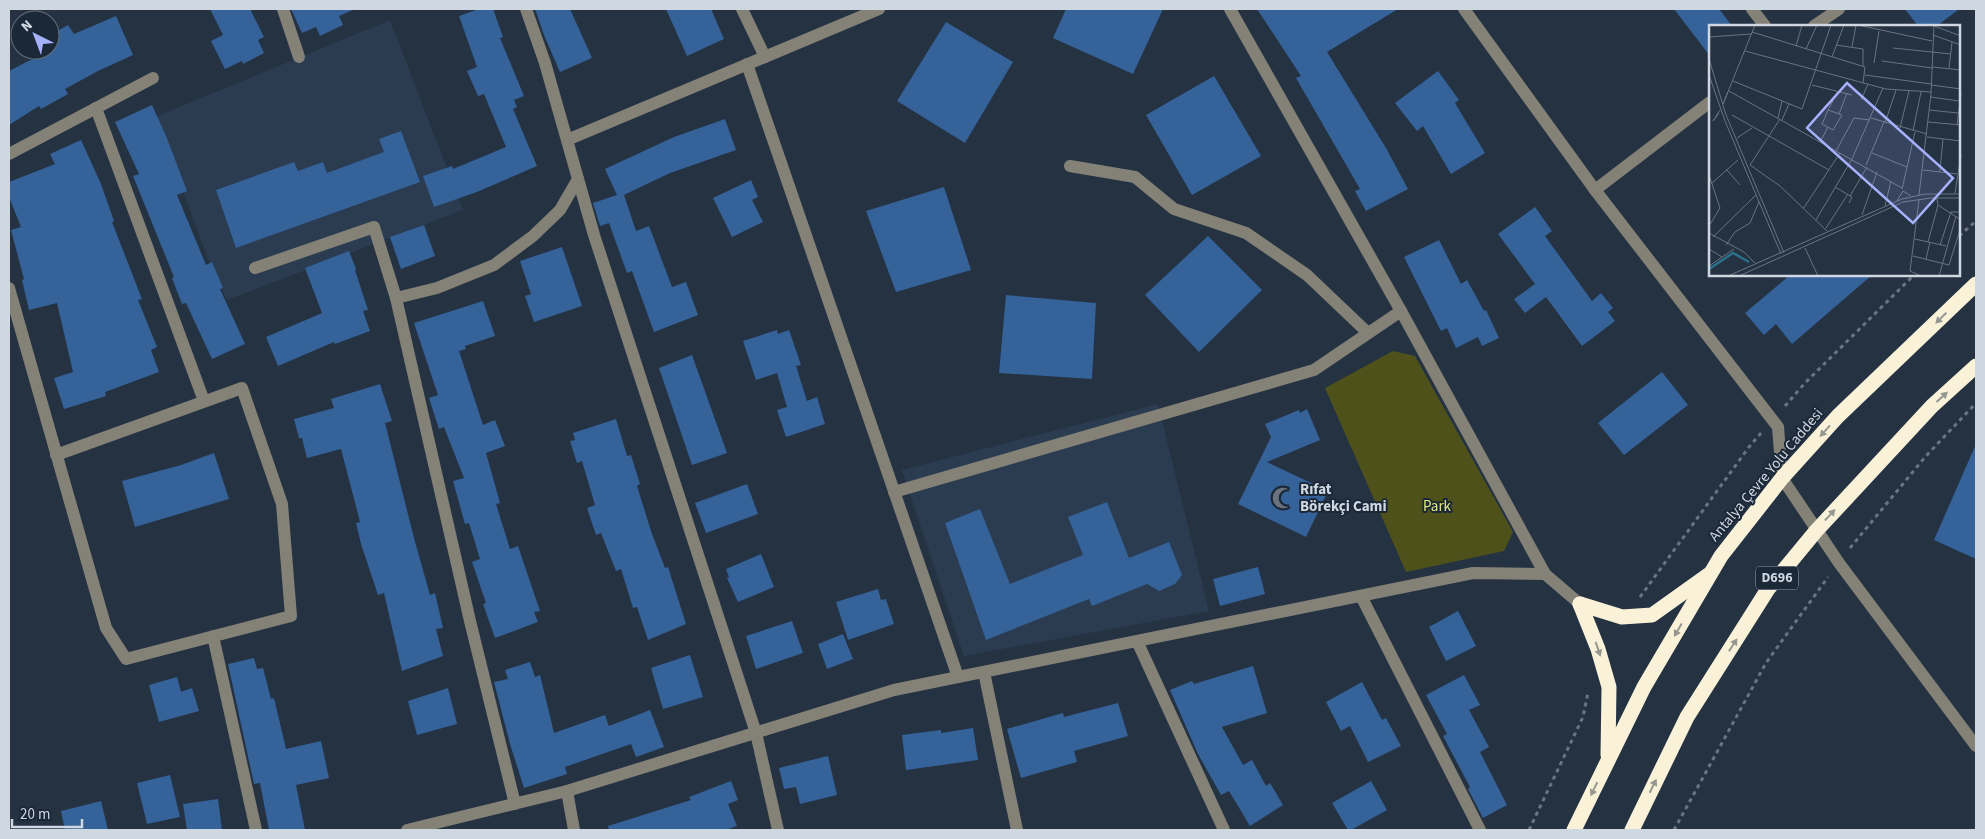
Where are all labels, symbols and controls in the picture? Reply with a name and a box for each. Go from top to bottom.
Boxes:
north arrow [10,10,60,60]
text: N [17,16,37,37]
inset map [1709,25,1960,276]
one-way arrow [1935,312,1947,324]
one-way arrow [1935,391,1947,403]
street label: Antalya Çevre Yolu Caddesi [1704,404,1828,546]
one-way arrow [1819,425,1831,437]
place label: Rıfat Börekçi Cami [1300,479,1387,517]
mosque icon: Rıfat Börekçi Cami [1270,485,1296,511]
park label: Park [1423,496,1452,517]
one-way arrow [1824,510,1836,522]
road number: D696 [1756,566,1798,590]
one-way arrow [1674,622,1682,637]
one-way arrow [1728,638,1737,652]
one-way arrow [1594,642,1602,657]
one-way arrow [1649,779,1657,793]
one-way arrow [1590,782,1598,796]
scale bar [12,796,82,828]
text: 20 m [20,804,50,825]

